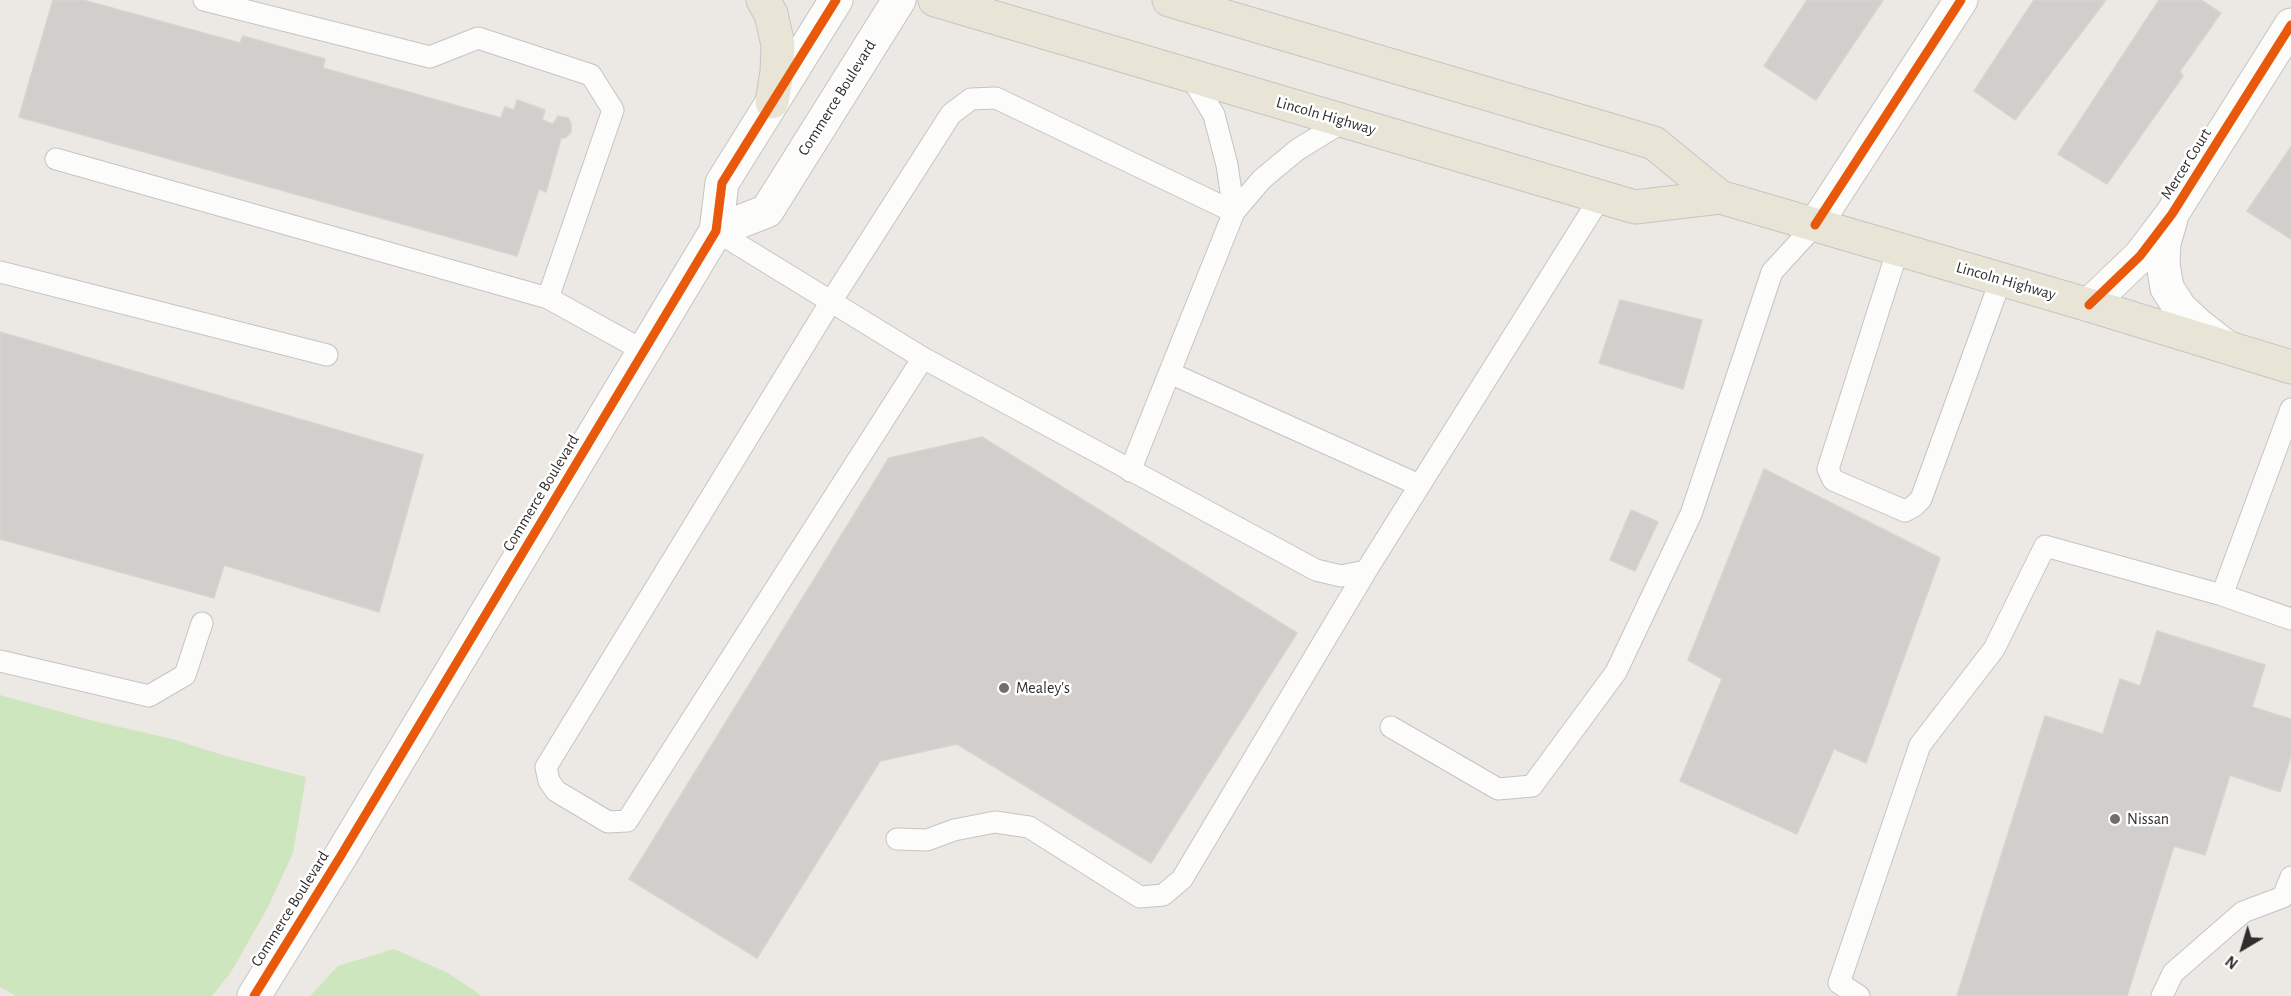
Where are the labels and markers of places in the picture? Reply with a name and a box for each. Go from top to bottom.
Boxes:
place label: Mealey's [1016,678,1070,698]
marker: Mealey's [997,681,1011,695]
place label: Nissan [2127,809,2169,829]
marker: Nissan [2108,812,2122,826]

